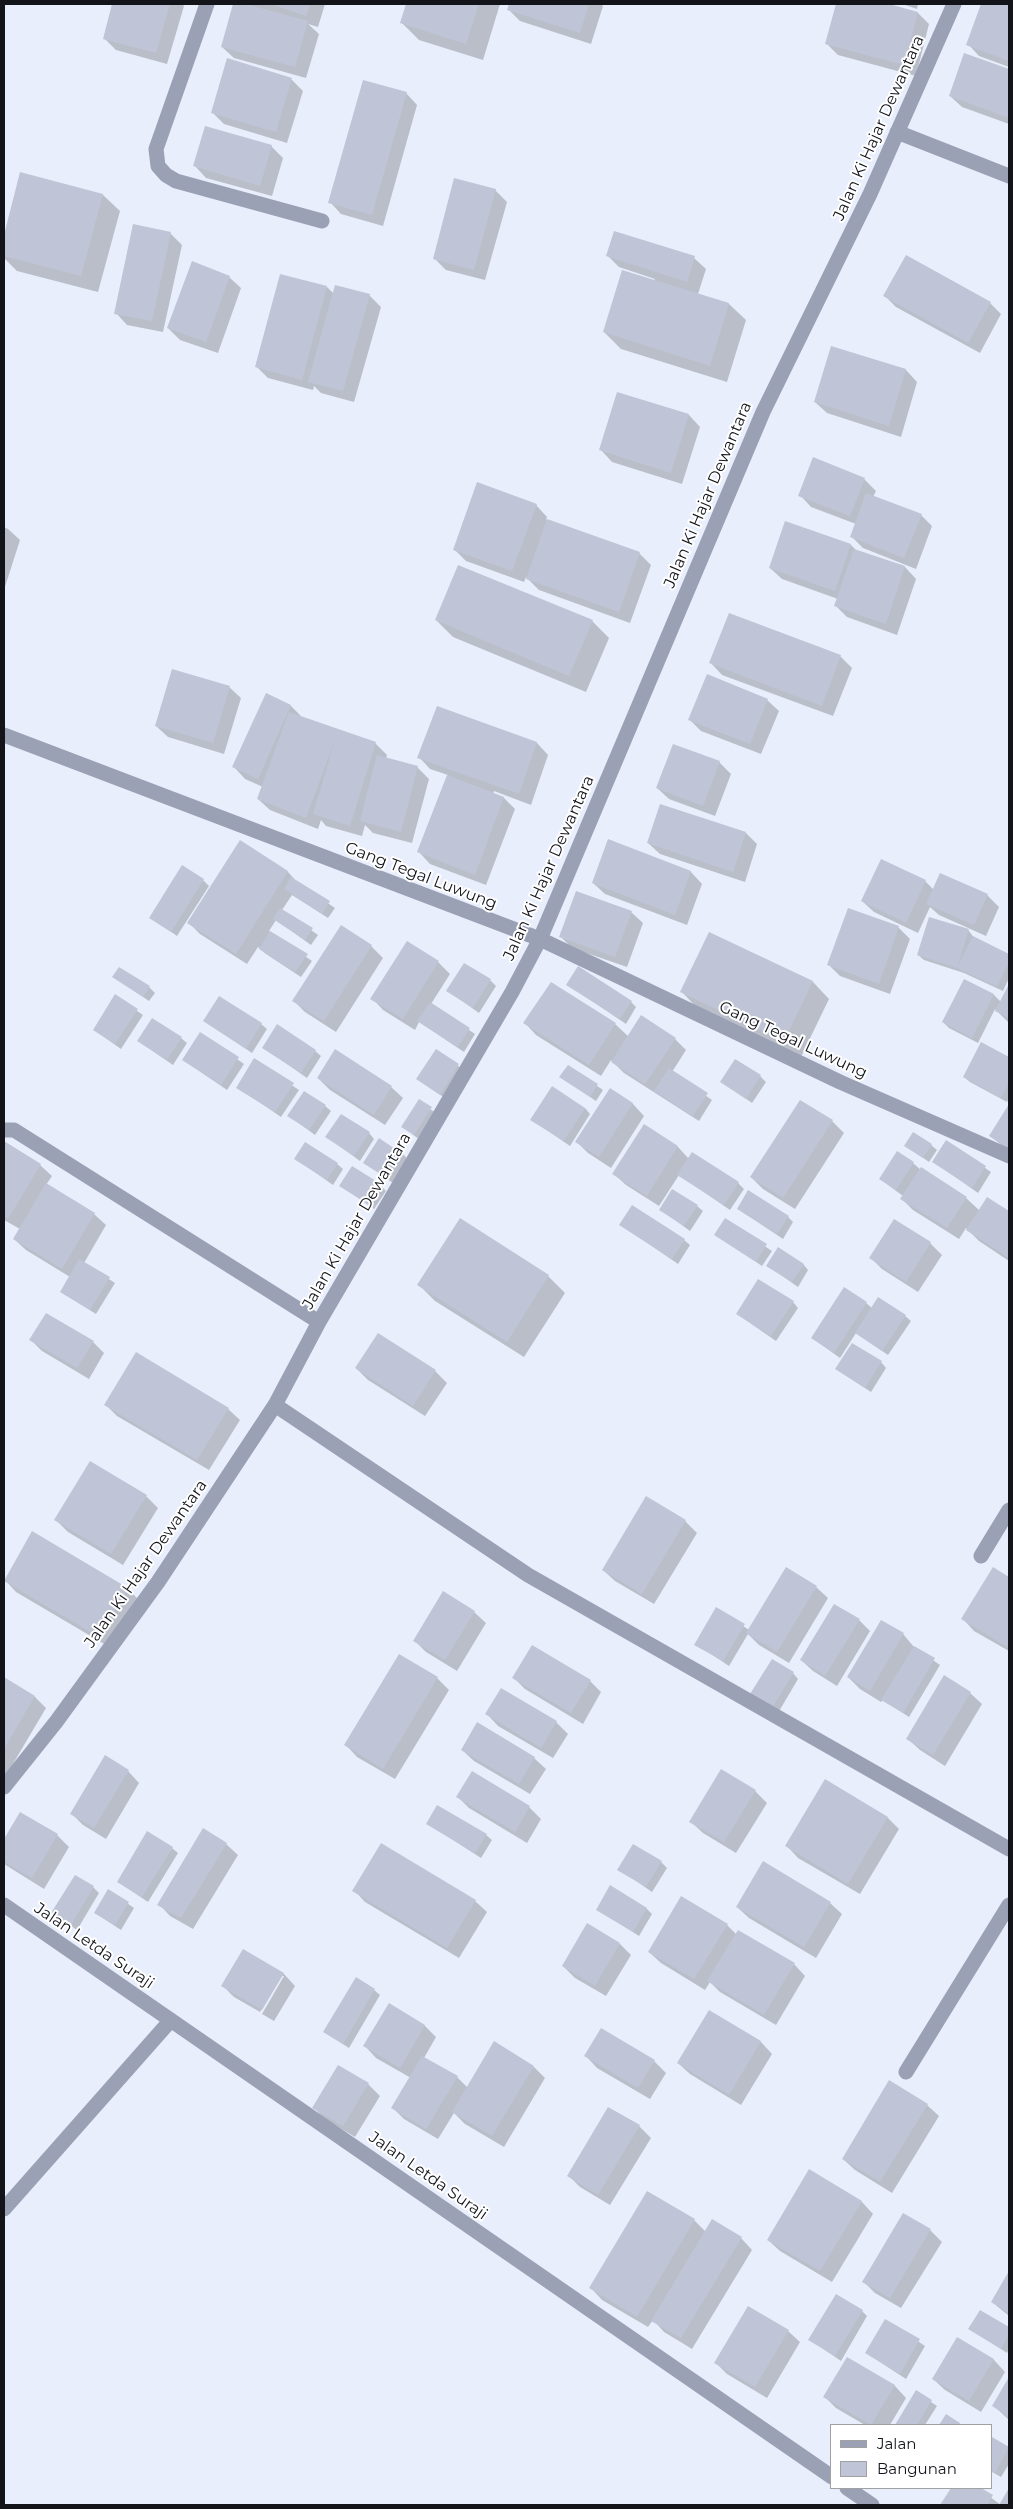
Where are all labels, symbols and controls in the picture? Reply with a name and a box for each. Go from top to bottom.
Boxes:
street label: Jalan Ki Hajar Dewantara [829,33,929,223]
street label: Jalan Ki Hajar Dewantara [660,399,756,591]
street label: Jalan Ki Hajar Dewantara [499,773,599,963]
street label: Gang Tegal Luwung [342,838,500,914]
street label: Gang Tegal Luwung [716,997,870,1083]
street label: Jalan Ki Hajar Dewantara [299,1129,415,1313]
street label: Jalan Ki Hajar Dewantara [81,1476,211,1652]
street label: Jalan Letda Suraji [30,1899,158,1993]
street label: Jalan Letda Suraji [365,2128,491,2224]
legend [830,2424,993,2489]
text: Jalan [877,2434,916,2453]
text: Bangunan [877,2459,957,2478]

